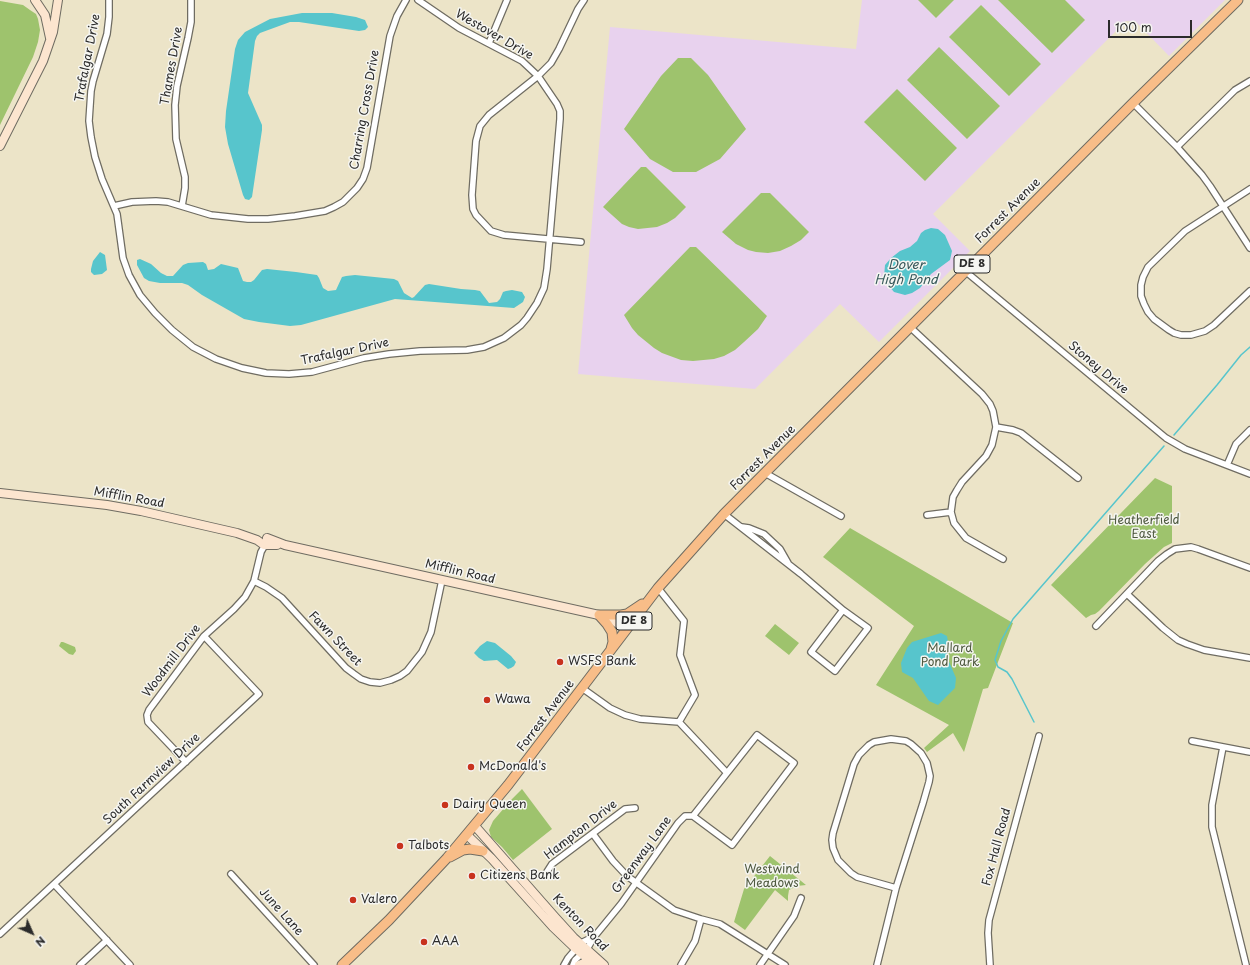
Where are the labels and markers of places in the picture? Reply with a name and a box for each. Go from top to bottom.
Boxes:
place label: WSFS Bank [568,655,636,669]
marker: WSFS Bank [555,657,565,667]
place label: Wawa [495,693,531,707]
marker: Wawa [482,695,492,705]
place label: McDonald's [479,760,546,774]
marker: McDonald's [466,762,476,772]
place label: Dairy Queen [453,798,526,812]
marker: Dairy Queen [440,800,450,810]
place label: Talbots [408,839,449,853]
marker: Talbots [395,841,405,851]
place label: Citizens Bank [480,869,560,883]
marker: Citizens Bank [467,871,477,881]
place label: Valero [361,893,397,907]
marker: Valero [348,895,358,905]
place label: AAA [432,935,459,949]
marker: AAA [419,937,429,947]

